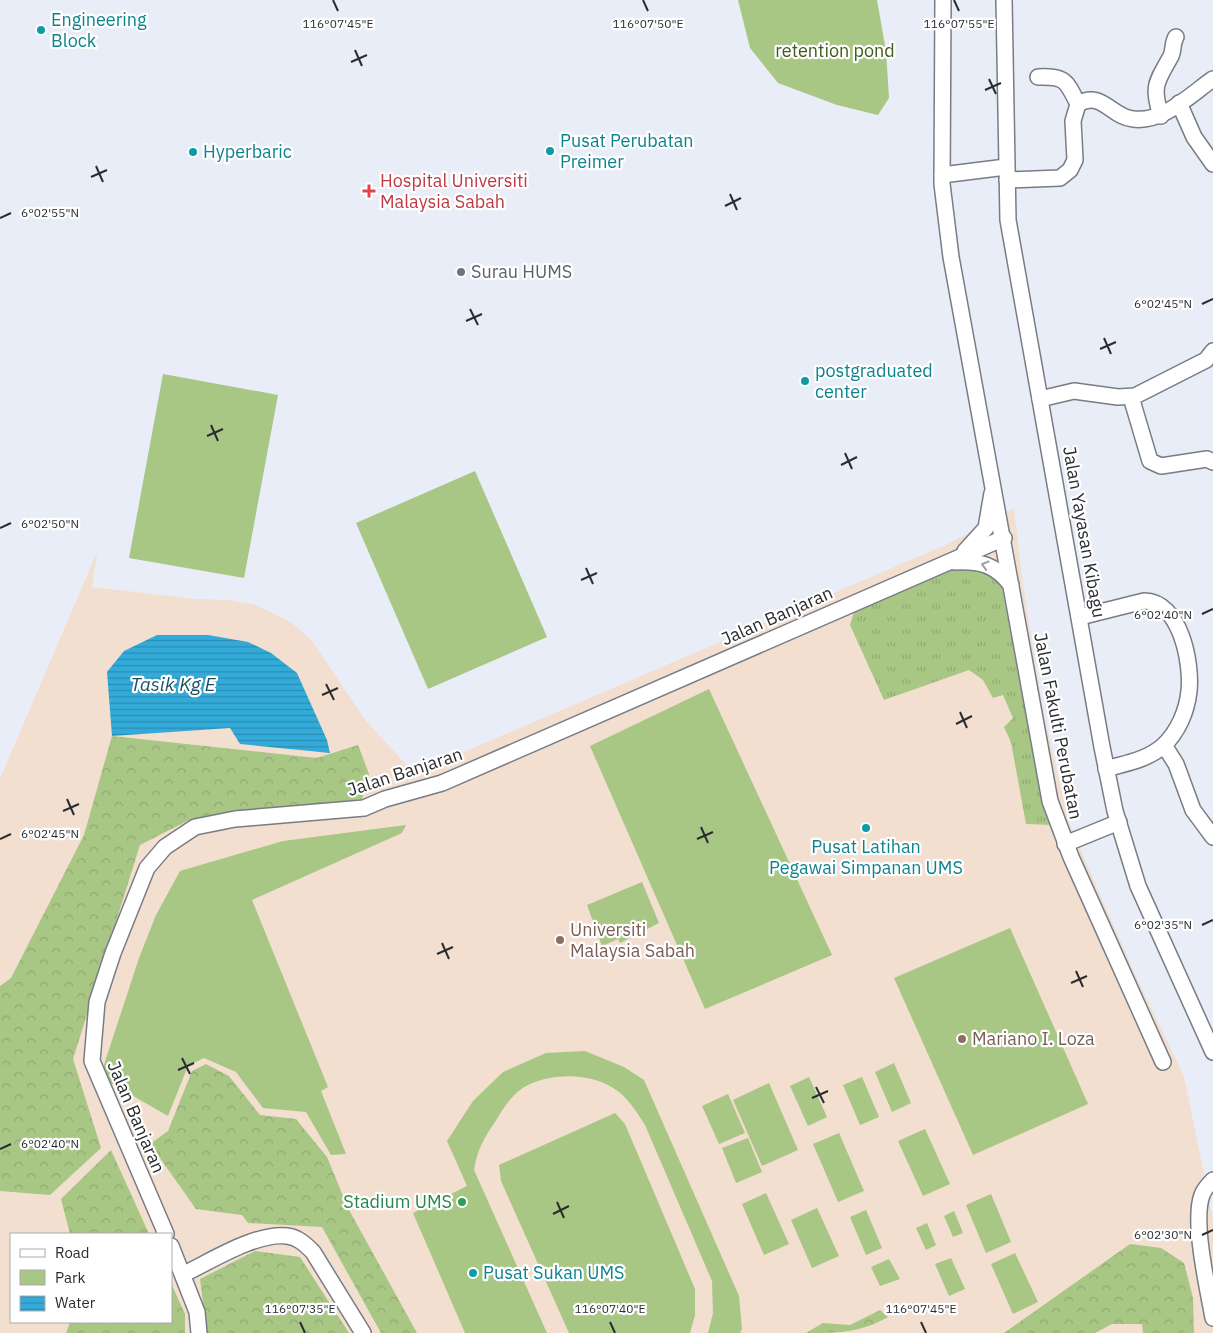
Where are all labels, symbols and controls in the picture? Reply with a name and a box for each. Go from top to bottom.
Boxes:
place label: Engineering Block [51,8,147,52]
text: 116°07'45"E [303,16,373,31]
text: 116°07'50"E [613,16,683,31]
text: 116°07'55"E [924,16,994,31]
marker: Engineering Block [35,24,47,36]
park label: retention pond [775,39,895,62]
place label: Pusat Perubatan Preimer [560,129,694,173]
place label: Hyperbaric [203,140,292,163]
marker: Pusat Perubatan Preimer [544,145,556,157]
marker: Hyperbaric [187,146,199,158]
place label: Hospital Universiti Malaysia Sabah [380,169,528,213]
marker: Hospital Universiti Malaysia Sabah [362,184,376,198]
text: 6°02'55"N [21,205,79,220]
place label: Surau HUMS [471,260,572,283]
marker: Surau HUMS [455,266,467,278]
text: 6°02'45"N [1134,296,1192,311]
place label: postgraduated center [815,359,933,403]
marker: postgraduated center [799,375,811,387]
street label: Jalan Yayasan Kibagu [1058,444,1111,620]
text: 6°02'50"N [21,516,79,531]
one-way arrow [981,561,989,571]
street label: Jalan Banjaran [717,581,836,650]
text: 6°02'40"N [1134,607,1192,622]
street label: Jalan Fakulti Perubatan [1029,631,1088,821]
water label: Tasik Kg E [130,672,217,696]
street label: Jalan Banjaran [344,742,465,801]
marker: Pusat Latihan Pegawai Simpanan UMS [860,822,872,834]
text: 6°02'45"N [21,826,79,841]
place label: Pusat Latihan Pegawai Simpanan UMS [769,835,963,879]
text: 6°02'35"N [1134,917,1192,932]
place label: Universiti Malaysia Sabah [570,918,695,962]
marker: Universiti Malaysia Sabah [554,934,566,946]
place label: Mariano I. Loza [972,1027,1095,1050]
marker: Mariano I. Loza [956,1033,968,1045]
street label: Jalan Banjaran [102,1057,170,1176]
text: 6°02'40"N [21,1136,79,1151]
place label: Stadium UMS [343,1190,452,1213]
marker: Stadium UMS [456,1196,468,1208]
text: 6°02'30"N [1134,1227,1192,1242]
legend [10,1233,172,1323]
text: Road [55,1243,90,1262]
place label: Pusat Sukan UMS [483,1261,625,1284]
marker: Pusat Sukan UMS [467,1267,479,1279]
text: Park [55,1268,85,1287]
text: Water [55,1293,96,1312]
text: 116°07'35"E [265,1301,335,1316]
text: 116°07'40"E [575,1301,645,1316]
text: 116°07'45"E [886,1301,956,1316]

